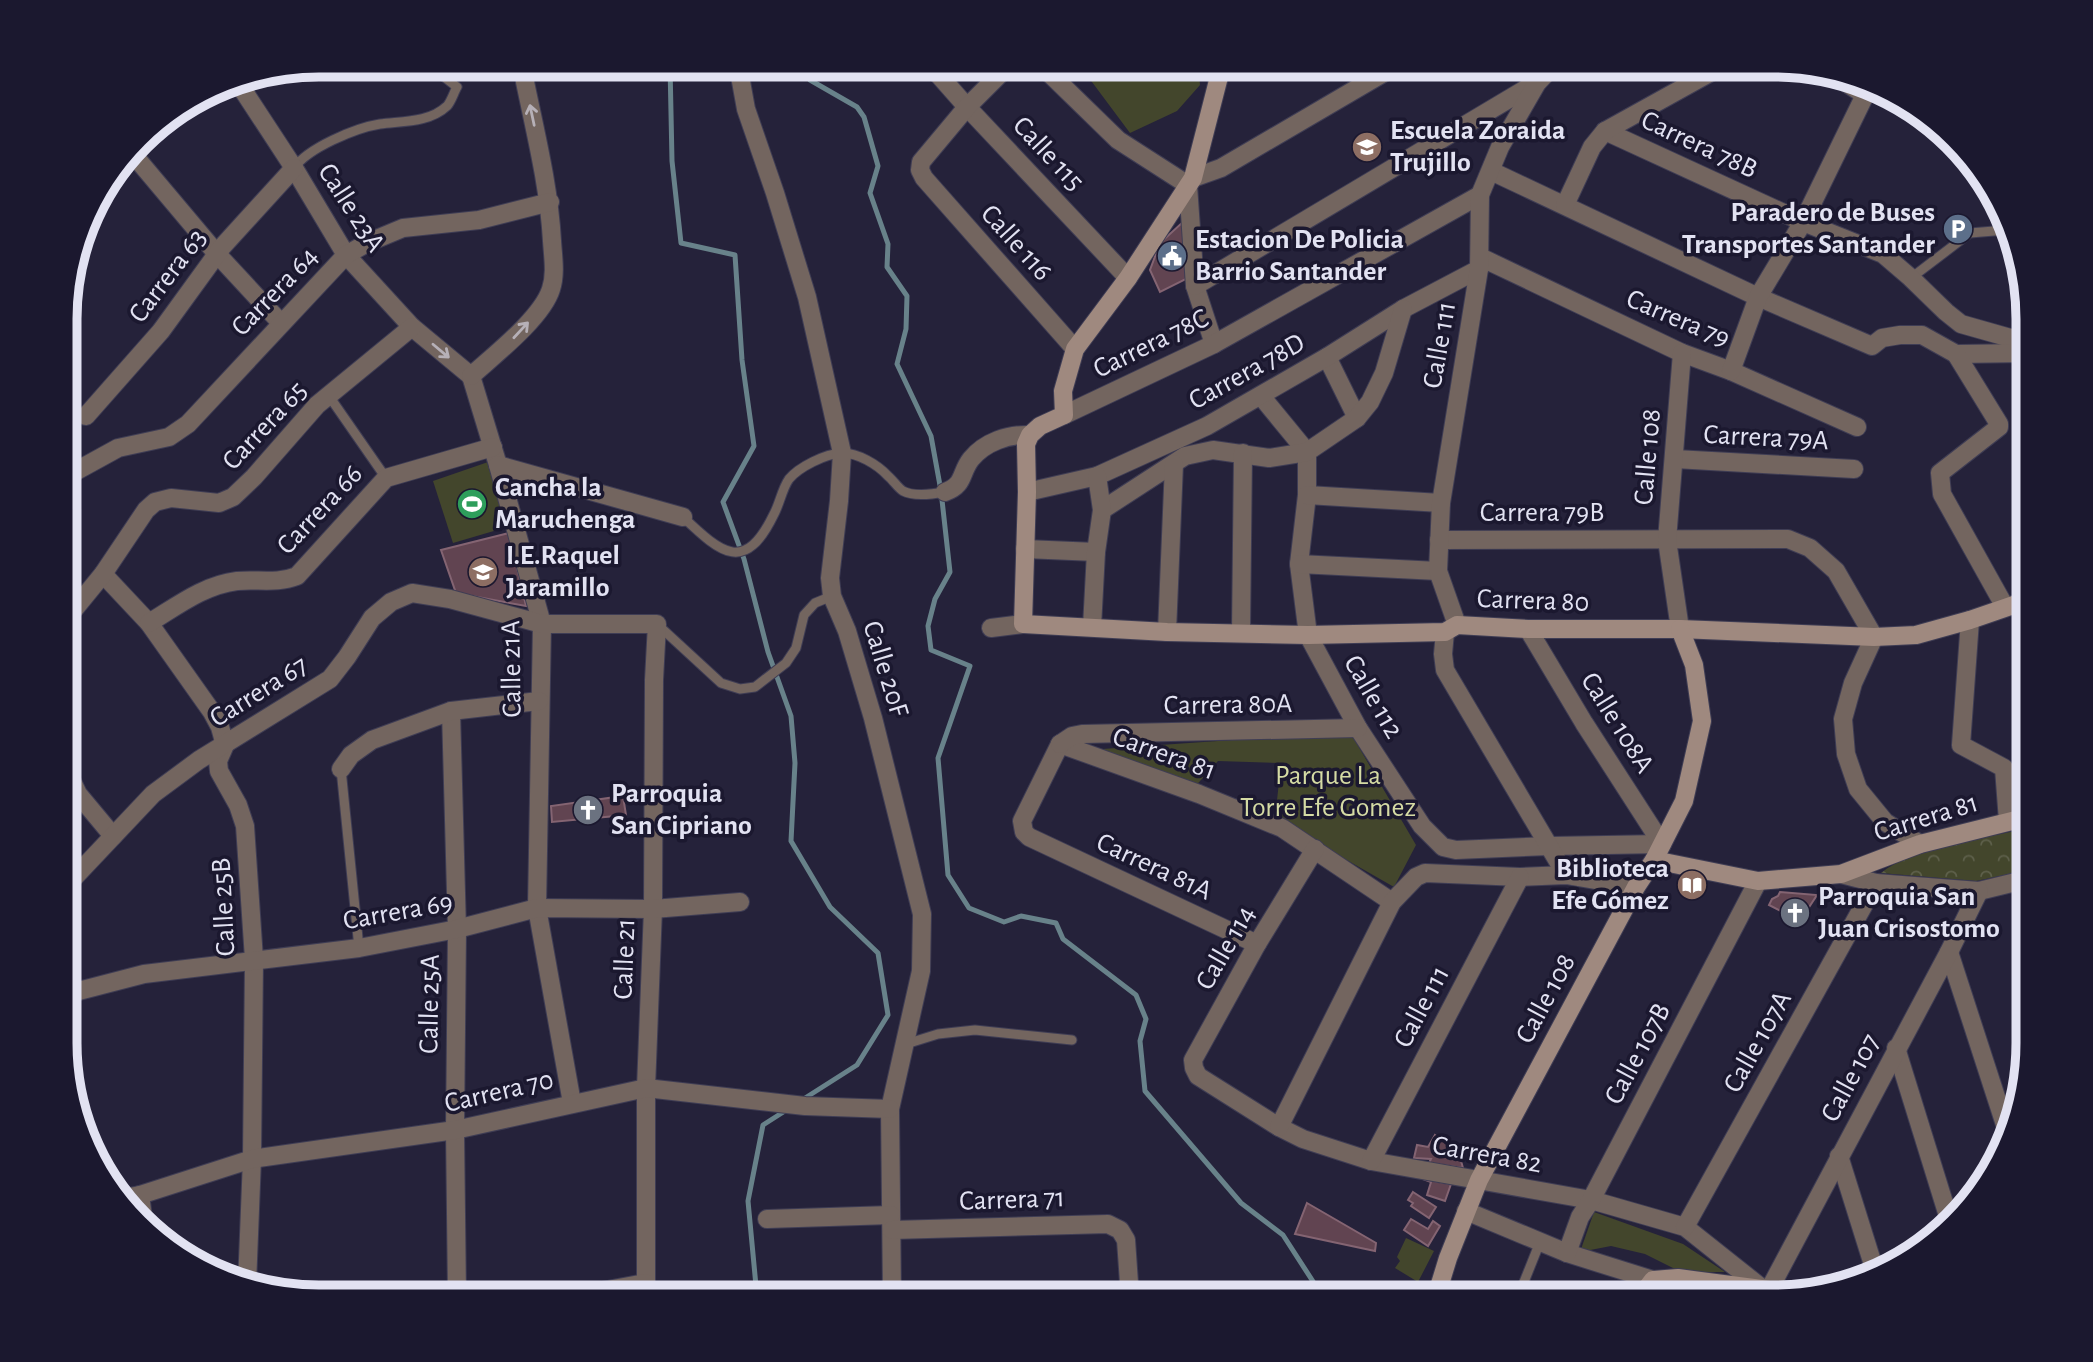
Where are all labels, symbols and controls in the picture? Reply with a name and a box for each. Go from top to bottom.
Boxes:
one-way arrow [525,104,538,127]
street label: Carrera 78B [1637,106,1761,184]
street label: Calle 115 [1007,112,1089,196]
place label: Escuela Zoraida Trujillo [1390,117,1566,177]
school or university icon: Escuela Zoraida Trujillo [1350,130,1384,164]
street label: Calle 23A [312,159,390,257]
place label: Paradero de Buses Transportes Santander [1682,199,1935,259]
street label: Calle 116 [975,200,1057,286]
parking icon: Paradero de Buses Transportes Santander [1941,212,1975,246]
street label: Carrera 63 [124,224,212,328]
place label: Estacion De Policia Barrio Santander [1195,226,1404,286]
public building icon: Estacion De Policia Barrio Santander [1155,239,1189,273]
street label: Carrera 64 [226,242,324,342]
street label: Carrera 79 [1622,285,1734,353]
street label: Calle 111 [1419,299,1461,391]
street label: Carrera 78C [1089,304,1213,384]
one-way arrow [512,321,529,339]
street label: Carrera 78D [1184,329,1310,415]
one-way arrow [432,343,450,359]
street label: Carrera 65 [217,376,313,476]
street label: Calle 108 [1630,408,1666,506]
street label: Carrera 79A [1703,421,1829,455]
street label: Carrera 66 [272,460,368,560]
place label: Cancha la Maruchenga [495,474,636,534]
sports icon: Cancha la Maruchenga [455,487,489,521]
street label: Carrera 79B [1480,499,1604,527]
place label: I.E.Raquel Jaramillo [506,542,620,602]
school or university icon: I.E.Raquel Jaramillo [466,555,500,589]
street label: Carrera 80 [1476,585,1590,617]
street label: Calle 20F [857,618,913,721]
street label: Calle 21A [497,620,527,718]
street label: Carrera 67 [205,651,313,733]
street label: Calle 112 [1338,651,1408,743]
street label: Calle 108A [1575,668,1659,778]
street label: Carrera 80A [1163,690,1293,720]
street label: Carrera 81 [1109,722,1219,786]
park label: Parque La Torre Efe Gomez [1240,762,1416,822]
place label: Parroquia San Cipriano [611,780,752,840]
street label: Carrera 81 [1871,789,1981,847]
church icon: Parroquia San Cipriano [571,793,605,827]
street label: Carrera 81A [1092,828,1216,906]
place label: Biblioteca Efe Gómez [1551,855,1669,915]
street label: Calle 25B [207,857,241,957]
library icon: Biblioteca Efe Gómez [1675,868,1709,902]
place label: Parroquia San Juan Crisostomo [1818,883,2000,943]
street label: Carrera 69 [341,889,455,935]
church icon: Parroquia San Juan Crisostomo [1778,896,1812,930]
street label: Calle 114 [1191,901,1261,995]
street label: Calle 21 [610,918,640,1000]
street label: Calle 108 [1511,950,1581,1048]
street label: Calle 25A [415,954,445,1054]
street label: Calle 111 [1389,962,1455,1052]
street label: Calle 107A [1719,987,1797,1097]
street label: Calle 107B [1600,999,1676,1109]
street label: Calle 107 [1816,1030,1886,1126]
street label: Carrera 70 [442,1066,556,1118]
street label: Carrera 82 [1430,1132,1544,1178]
street label: Carrera 71 [959,1184,1065,1216]

